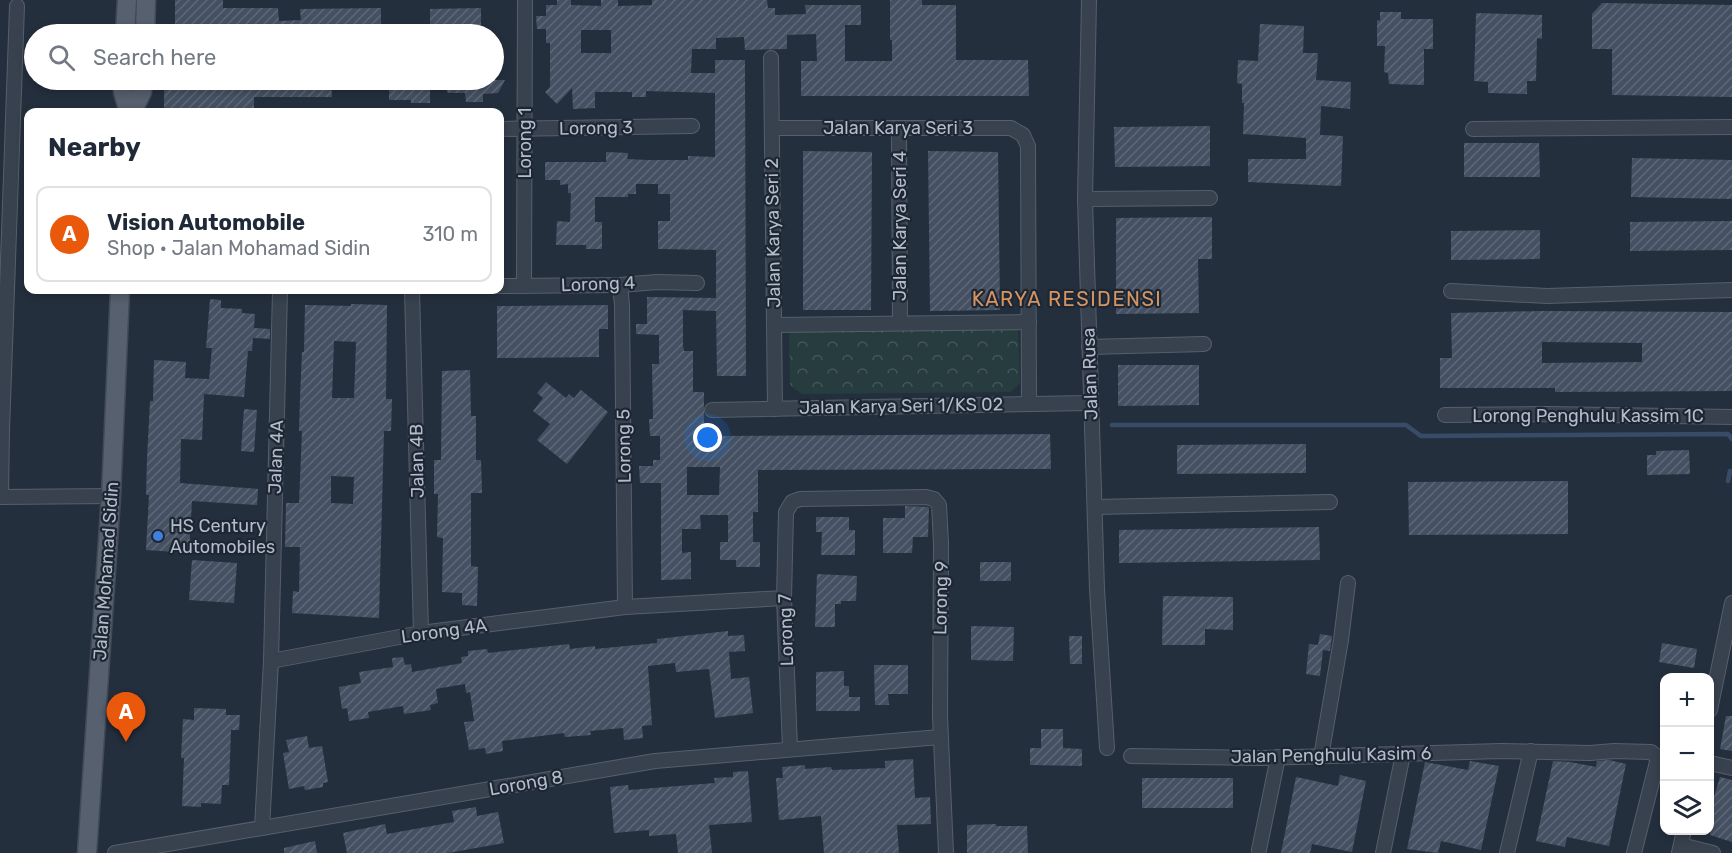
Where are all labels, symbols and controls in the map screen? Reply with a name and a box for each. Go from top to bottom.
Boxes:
search box [24,24,504,90]
icon: search [45,41,78,74]
text: Search here [93,44,216,71]
street label: Lorong 1 [514,107,536,179]
street label: Lorong 3 [559,116,633,140]
street label: Jalan Karya Seri 3 [823,117,973,139]
text: Nearby [48,132,141,163]
street label: Jalan Karya Seri 4 [889,151,911,301]
street label: Jalan Karya Seri 2 [761,158,785,308]
text: Vision Automobile [107,209,305,236]
text: A [62,222,77,246]
text: 310 m [422,222,478,246]
text: Shop · Jalan Mohamad Sidin [107,236,370,260]
street label: Lorong 4 [560,272,636,296]
district label: KARYA RESIDENSI [972,287,1162,311]
street label: Jalan Rusa [1077,327,1103,421]
street label: Jalan Karya Seri 1/KS 02 [799,393,1003,419]
street label: Lorong Penghulu Kassim 1C [1472,405,1704,427]
street label: Lorong 5 [612,409,636,483]
street label: Jalan 4A [264,420,288,494]
your location [693,423,722,452]
street label: Jalan 4B [405,424,429,498]
street label: Jalan Mohamad Sidin [89,481,123,661]
place label: HS Century Automobiles [170,515,275,558]
marker: HS Century Automobiles [151,529,165,543]
street label: Lorong 9 [929,561,953,635]
street label: Lorong 7 [774,593,798,667]
street label: Lorong 4A [400,614,488,648]
map controls [1660,673,1714,835]
button: + [1660,673,1714,727]
pin: A [106,692,146,742]
button: − [1660,727,1714,781]
street label: Jalan Penghulu Kasim 6 [1230,742,1432,768]
street label: Lorong 8 [487,766,565,800]
button: layers [1660,781,1714,835]

